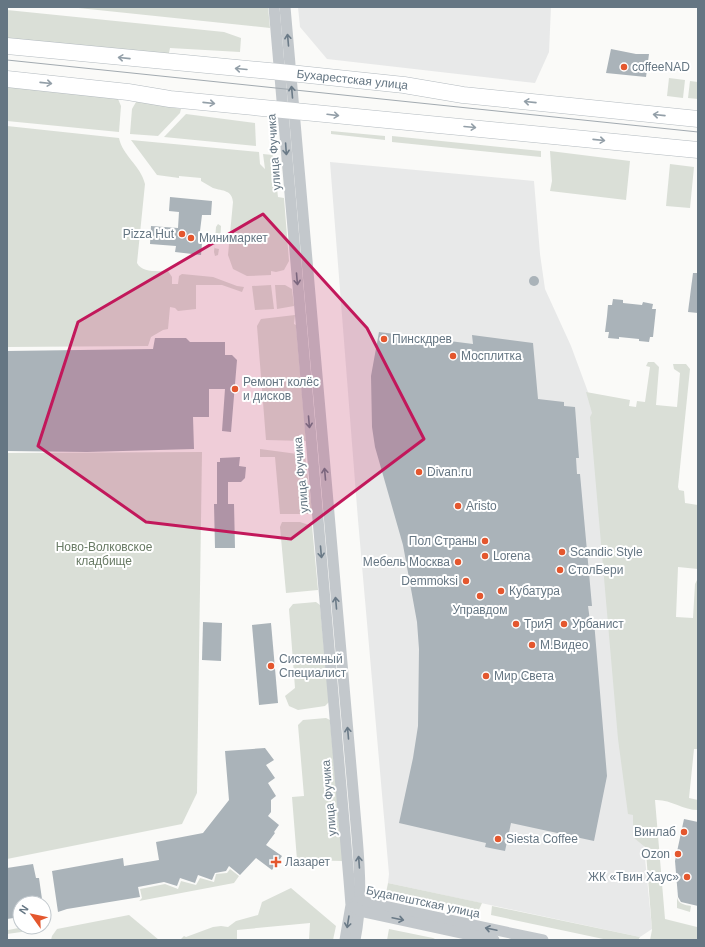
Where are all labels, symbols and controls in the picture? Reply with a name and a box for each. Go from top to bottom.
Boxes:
one-way arrow [284,34,292,47]
one-way arrow [118,54,131,62]
place label: coffeeNAD [632,60,690,74]
marker: coffeeNAD [619,62,629,72]
one-way arrow [235,66,248,73]
street label: Бухарестская улица [296,67,410,93]
one-way arrow [39,79,52,87]
one-way arrow [289,86,296,99]
one-way arrow [524,98,537,106]
one-way arrow [202,99,215,107]
one-way arrow [326,111,339,119]
one-way arrow [653,112,666,119]
street label: улица Фучика [264,113,284,191]
one-way arrow [463,123,476,131]
one-way arrow [592,136,605,143]
one-way arrow [283,142,290,155]
place label: Pizza Hut [123,227,175,241]
marker: Pizza Hut [177,229,187,239]
place label: Минимаркет [199,231,268,245]
marker: Минимаркет [186,233,196,243]
one-way arrow [293,272,301,285]
place label: Пинскдрев [392,332,452,346]
marker: Пинскдрев [379,334,389,344]
place label: Мосплитка [461,349,522,363]
marker: Мосплитка [448,351,458,361]
place label: Ремонт колёс и дисков [243,375,319,403]
marker: Ремонт колёс и дисков [230,384,240,394]
one-way arrow [306,415,313,428]
street label: улица Фучика [291,436,311,514]
place label: Divan.ru [427,465,472,479]
marker: Divan.ru [414,467,424,477]
one-way arrow [321,468,328,481]
place label: Aristo [466,499,497,513]
marker: Aristo [453,501,463,511]
place label: Пол Страны [409,534,477,548]
marker: Пол Страны [480,536,490,546]
park label: Ново-Волковское кладбище [56,540,153,568]
one-way arrow [317,545,324,558]
place label: Scandic Style [570,545,643,559]
marker: Scandic Style [557,547,567,557]
place label: Lorena [493,549,531,563]
marker: Lorena [480,551,490,561]
place label: Мебель Москва [363,555,450,569]
marker: Мебель Москва [453,557,463,567]
place label: СтолБери [568,563,623,577]
marker: СтолБери [555,565,565,575]
place label: Demmoksi [401,574,458,588]
marker: Demmoksi [461,576,471,586]
place label: Кубатура [509,584,560,598]
marker: Кубатура [496,586,506,596]
marker: Управдом [475,591,485,601]
one-way arrow [332,597,339,610]
place label: Управдом [452,603,508,617]
place label: ТриЯ [524,617,553,631]
place label: Урбанист [572,617,624,631]
marker: ТриЯ [511,619,521,629]
marker: Урбанист [559,619,569,629]
place label: М.Видео [540,638,589,652]
marker: М.Видео [527,640,537,650]
place label: Системный Специалист [279,652,347,680]
marker: Системный Специалист [266,661,276,671]
place label: Мир Света [494,669,554,683]
marker: Мир Света [481,671,491,681]
one-way arrow [344,727,351,740]
street label: улица Фучика [319,759,339,837]
place label: Винлаб [634,825,676,839]
marker: Винлаб [679,827,689,837]
place label: Siesta Coffee [506,832,578,846]
marker: Siesta Coffee [493,834,503,844]
place label: Ozon [641,847,670,861]
marker: Ozon [673,849,683,859]
place label: Лазарет [285,855,331,869]
marker: Лазарет [270,856,282,868]
one-way arrow [355,856,362,869]
place label: ЖК «Твин Хаус» [588,870,679,884]
marker: ЖК «Твин Хаус» [682,872,692,882]
street label: Будапештская улица [365,883,482,921]
north arrow [12,895,52,935]
text: N [16,903,31,916]
one-way arrow [344,915,352,928]
one-way arrow [391,916,404,924]
one-way arrow [485,925,498,933]

